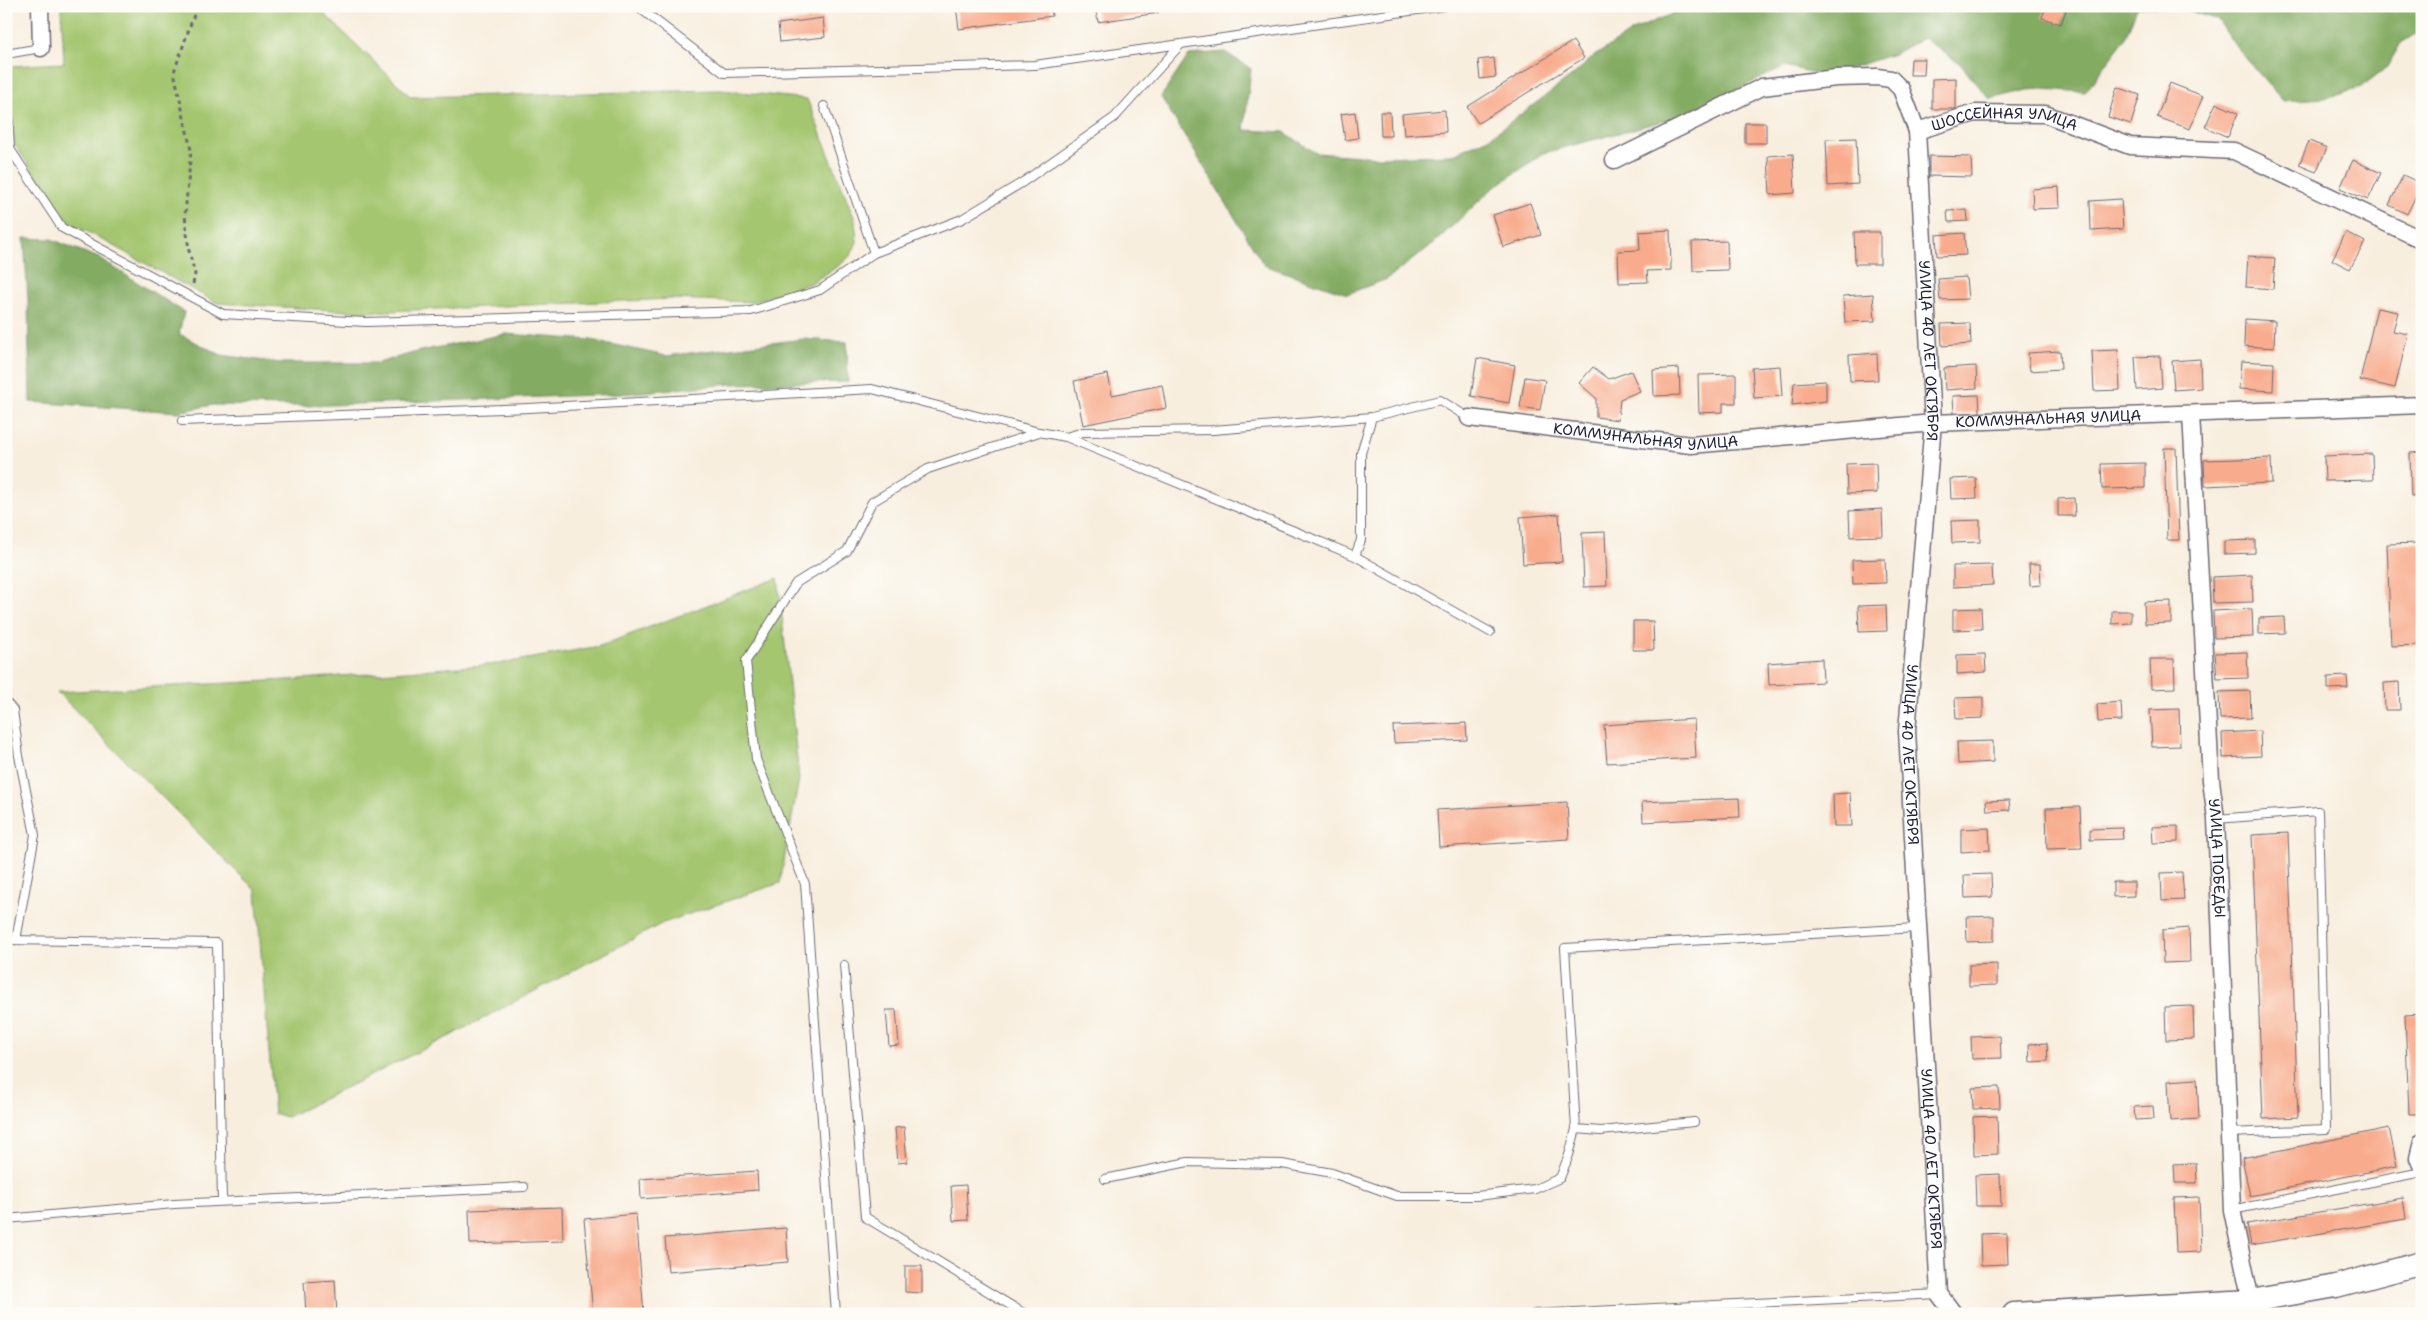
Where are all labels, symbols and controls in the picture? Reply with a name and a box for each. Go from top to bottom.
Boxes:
street label: ШОССЕЙНАЯ УЛИЦА [1929,102,2081,136]
street label: УЛИЦА 40 ЛЕТ ОКТЯБРЯ [1914,260,1943,442]
street label: КОММУНАЛЬНАЯ УЛИЦА [1955,405,2142,432]
street label: КОММУНАЛЬНАЯ УЛИЦА [1552,418,1739,455]
street label: УЛИЦА 40 ЛЕТ ОКТЯБРЯ [1897,663,1923,845]
street label: УЛИЦА ПОБЕДЫ [2203,797,2230,918]
street label: УЛИЦА 40 ЛЕТ ОКТЯБРЯ [1916,1068,1946,1250]

